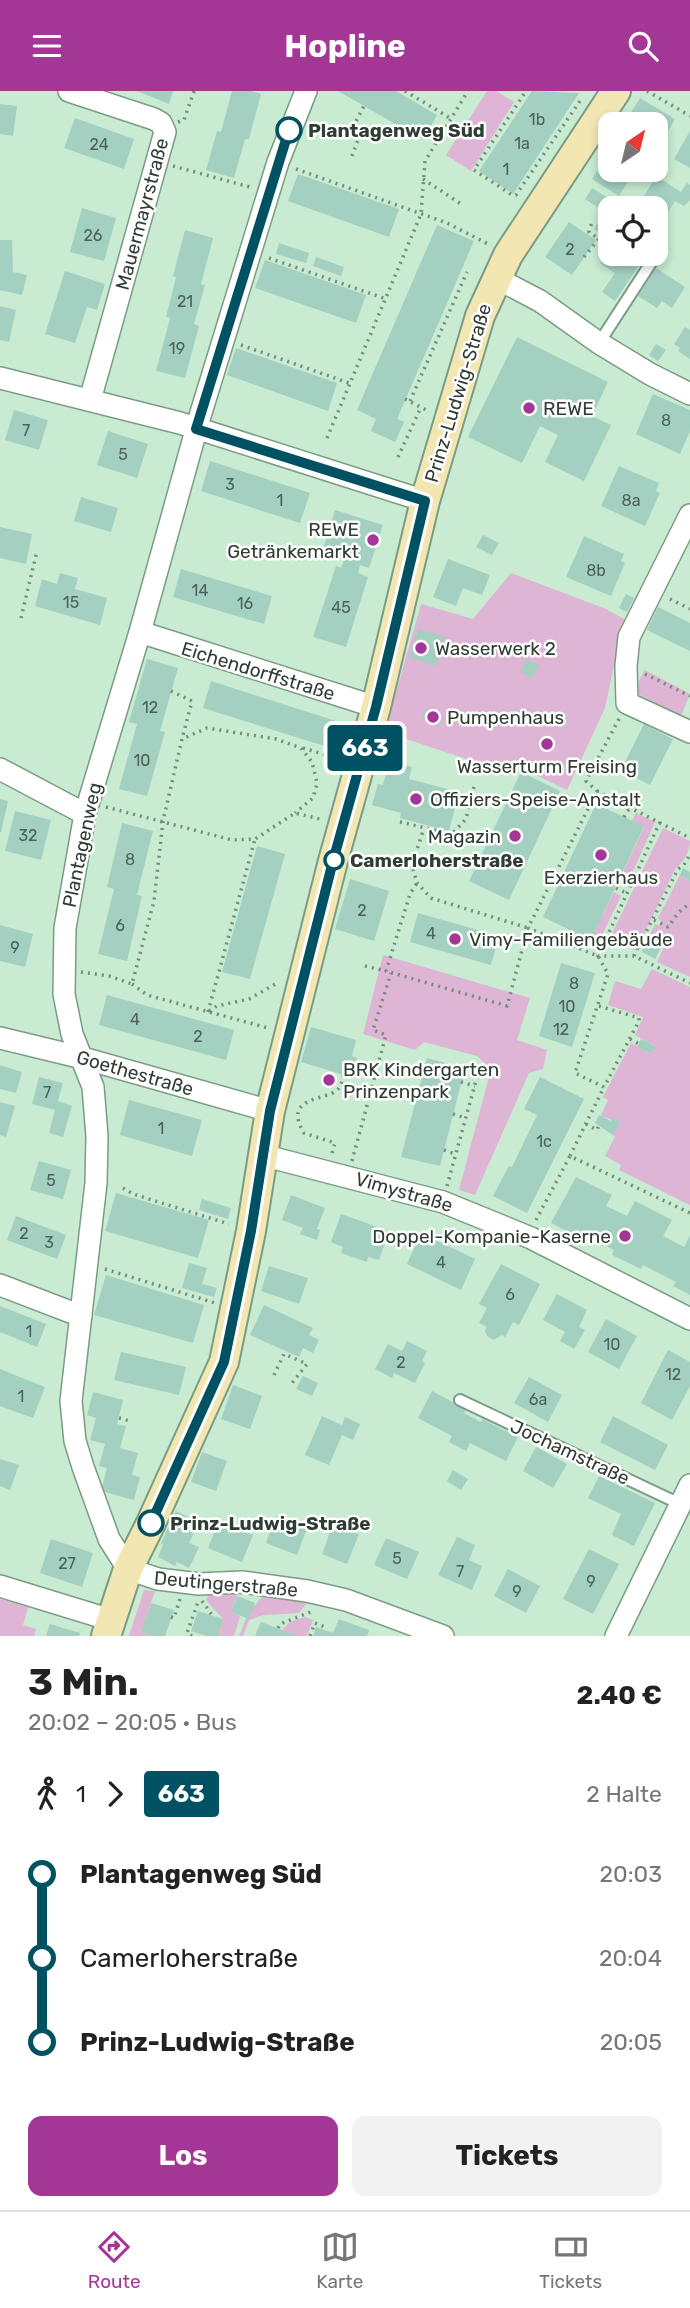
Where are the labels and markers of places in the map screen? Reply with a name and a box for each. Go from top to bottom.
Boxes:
marker: Plantagenweg Süd [276,117,302,143]
place label: Plantagenweg Süd [308,119,485,142]
place label: REWE [543,397,594,420]
marker: REWE [521,400,537,416]
place label: REWE Getränkemarkt [227,518,360,563]
marker: REWE Getränkemarkt [365,532,381,548]
place label: Wasserwerk 2 [435,637,556,660]
marker: Wasserwerk 2 [413,640,429,656]
place label: Pumpenhaus [447,706,564,729]
marker: Pumpenhaus [425,709,441,725]
marker: Wasserturm Freising [539,736,555,752]
place label: Wasserturm Freising [457,755,637,778]
place label: Offiziers-Speise-Anstalt [430,788,642,811]
marker: Offiziers-Speise-Anstalt [408,791,424,807]
place label: Magazin [428,825,501,848]
marker: Magazin [507,828,523,844]
marker: Exerzierhaus [593,847,609,863]
place label: Camerloherstraße [350,849,524,872]
marker: Camerloherstraße [324,850,344,870]
place label: Exerzierhaus [544,866,658,889]
place label: Vimy-Familiengebäude [469,928,673,951]
marker: Vimy-Familiengebäude [447,931,463,947]
place label: BRK Kindergarten Prinzenpark [343,1058,499,1103]
marker: BRK Kindergarten Prinzenpark [321,1072,337,1088]
place label: Doppel-Kompanie-Kaserne [372,1225,611,1248]
marker: Doppel-Kompanie-Kaserne [617,1228,633,1244]
marker: Prinz-Ludwig-Straße [138,1510,164,1536]
place label: Prinz-Ludwig-Straße [170,1512,371,1535]

